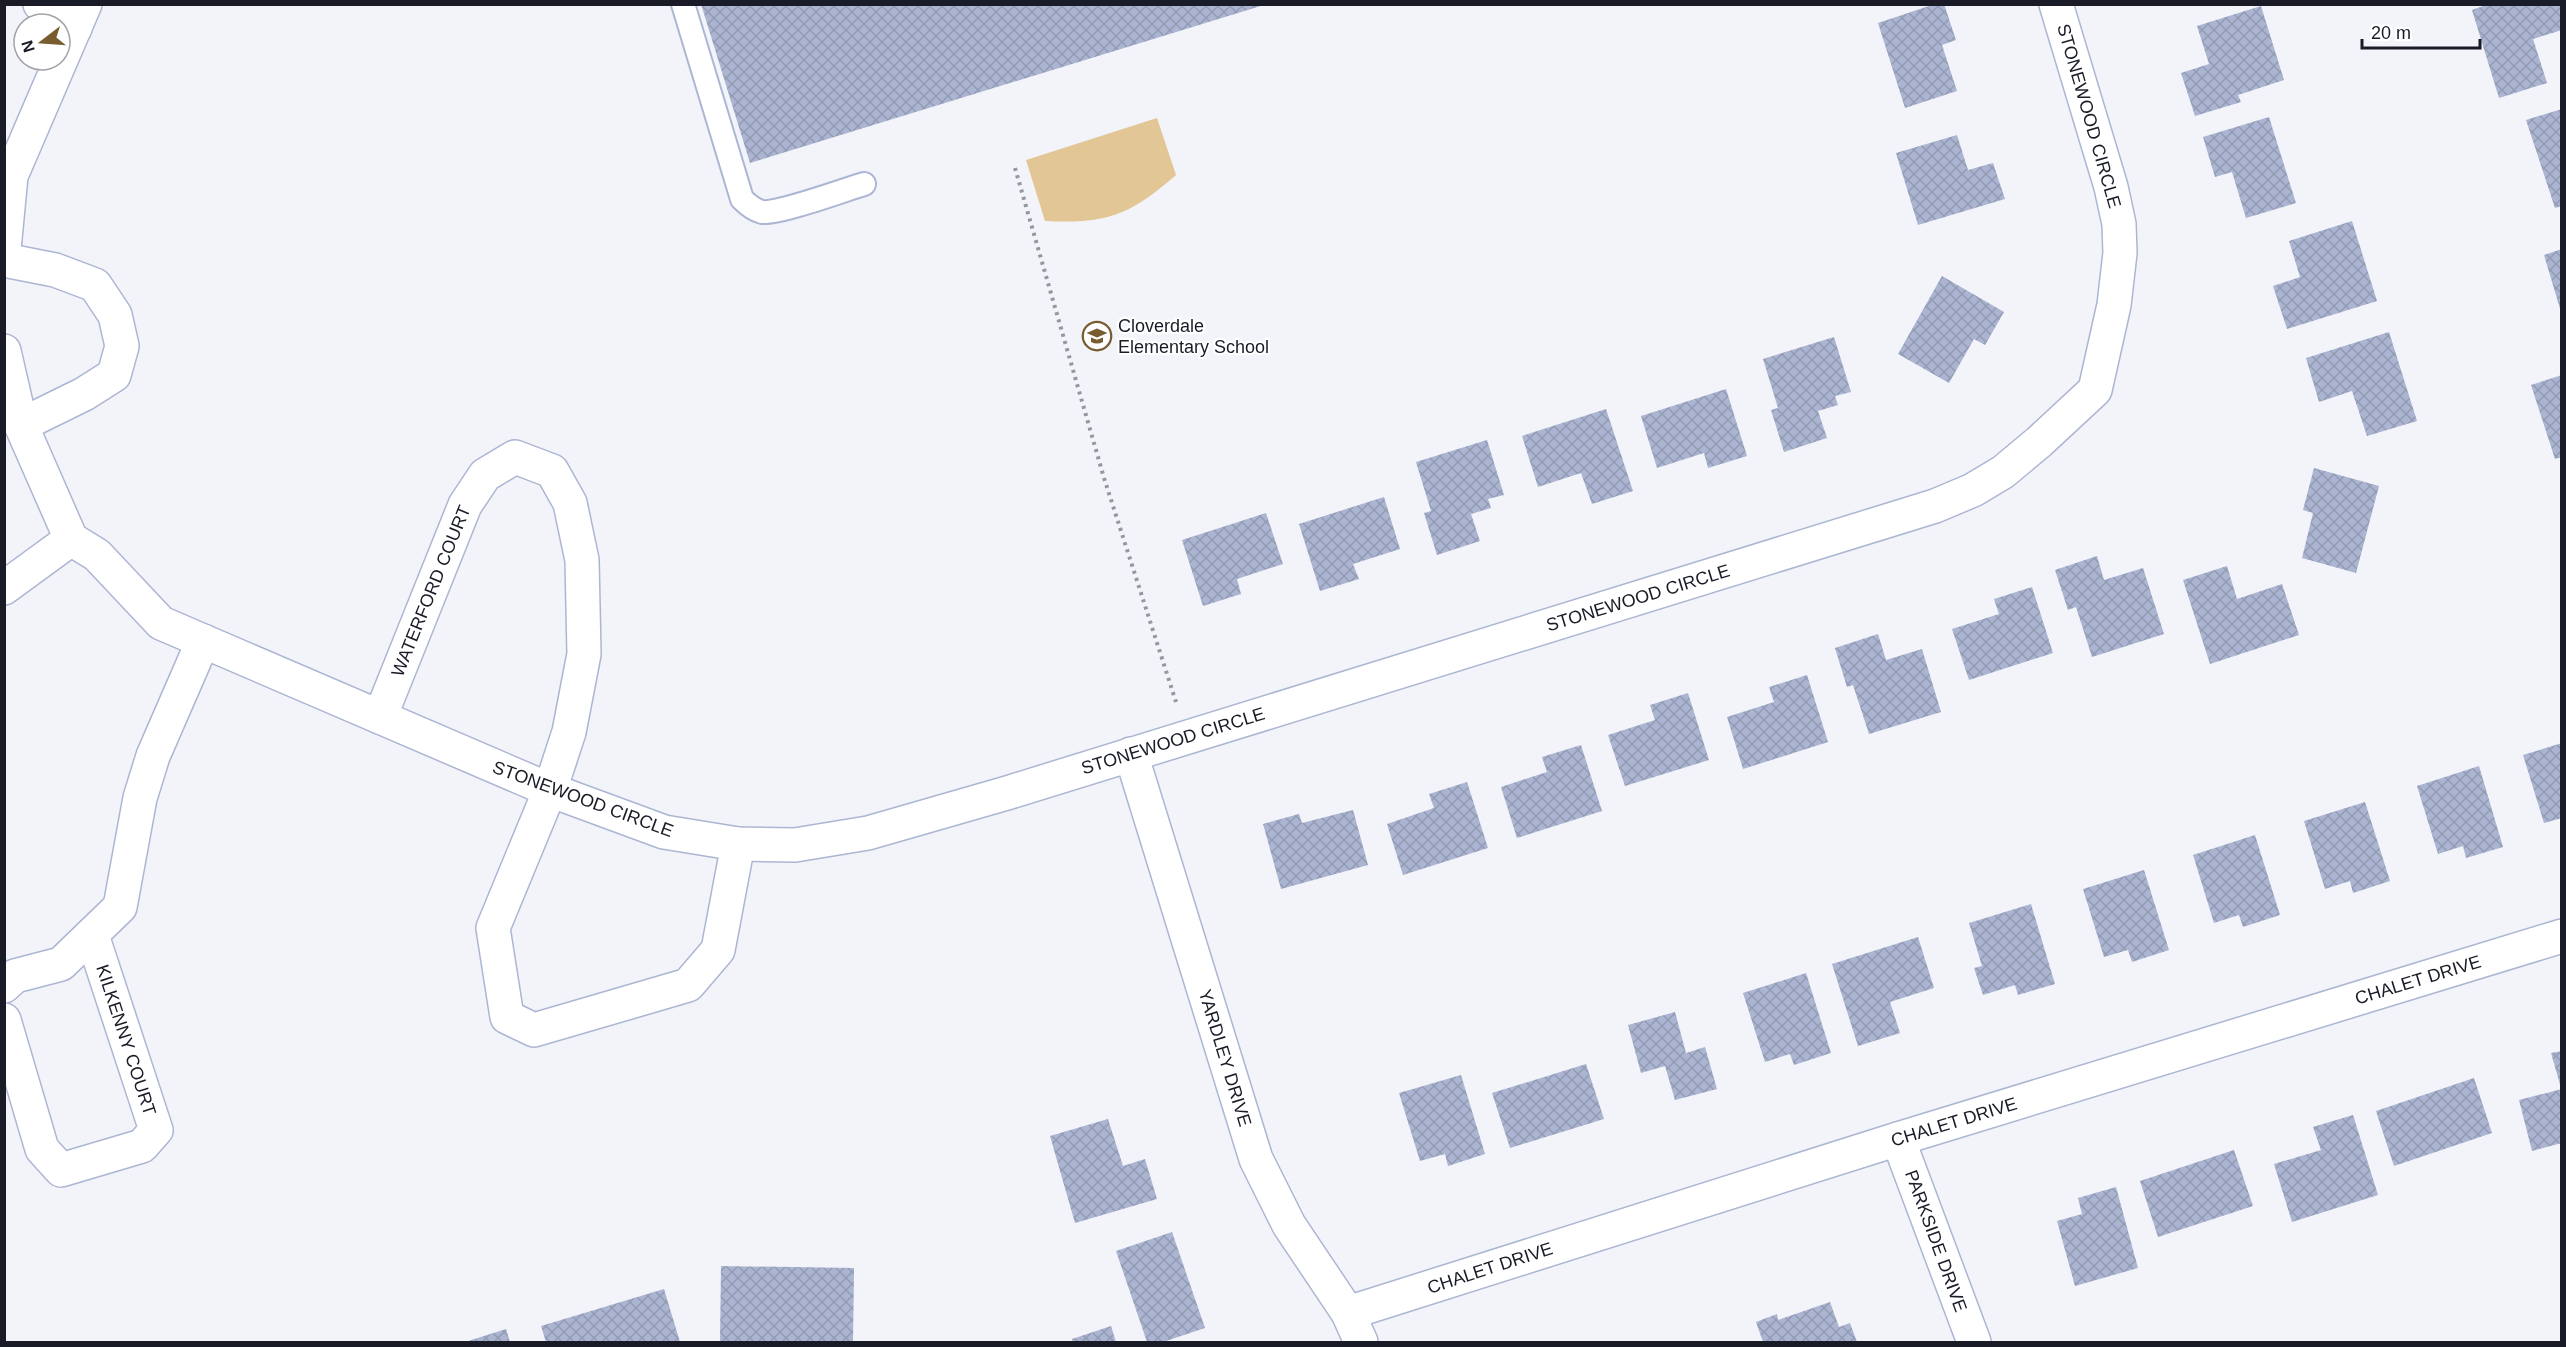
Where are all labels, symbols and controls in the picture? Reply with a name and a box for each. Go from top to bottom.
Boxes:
north arrow [12,12,72,72]
scale bar [2362,12,2480,50]
street label: STONEWOOD CIRCLE [2053,22,2125,210]
text: 20 m [2371,23,2411,43]
text: N [18,38,38,54]
place label: Cloverdale Elementary School [1118,316,1269,357]
school or university icon: Cloverdale Elementary School [1081,320,1113,352]
street label: WATERFORD COURT [388,503,474,679]
street label: STONEWOOD CIRCLE [1544,561,1732,635]
street label: STONEWOOD CIRCLE [1079,704,1267,778]
street label: STONEWOOD CIRCLE [490,757,676,841]
street label: CHALET DRIVE [2353,951,2483,1009]
street label: KILKENNY COURT [92,962,160,1118]
street label: YARDLEY DRIVE [1195,987,1255,1129]
street label: CHALET DRIVE [1889,1093,2019,1151]
street label: PARKSIDE DRIVE [1901,1167,1971,1315]
street label: CHALET DRIVE [1425,1238,1555,1298]

